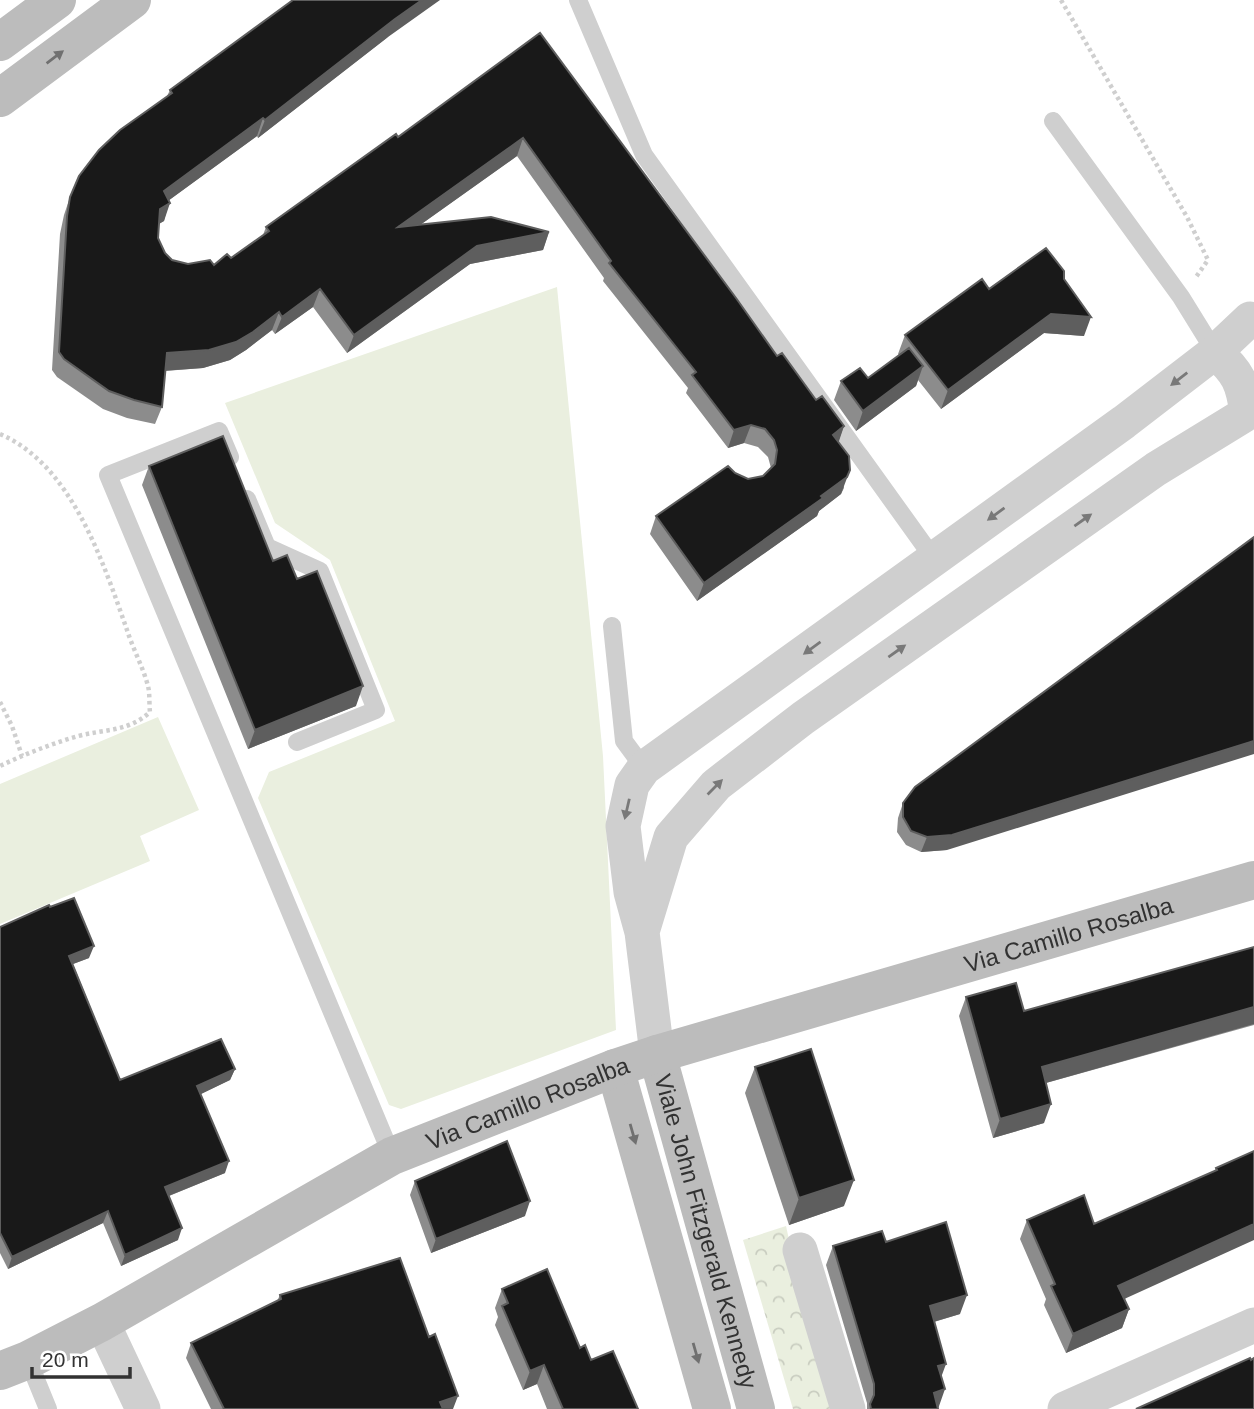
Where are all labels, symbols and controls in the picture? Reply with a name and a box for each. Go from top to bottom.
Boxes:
one-way arrow [46,51,64,65]
one-way arrow [1171,372,1189,387]
one-way arrow [987,507,1005,521]
one-way arrow [1074,513,1092,527]
one-way arrow [803,640,821,654]
one-way arrow [888,644,906,658]
one-way arrow [707,779,723,795]
one-way arrow [621,798,632,820]
street label: Via Camillo Rosalba [961,891,1176,977]
street label: Via Camillo Rosalba [422,1051,633,1155]
street label: Viale John Fitzgerald Kennedy [650,1071,763,1392]
one-way arrow [629,1124,639,1145]
scale bar [32,1336,130,1380]
one-way arrow [692,1343,702,1364]
text: 20 m [42,1348,89,1371]

